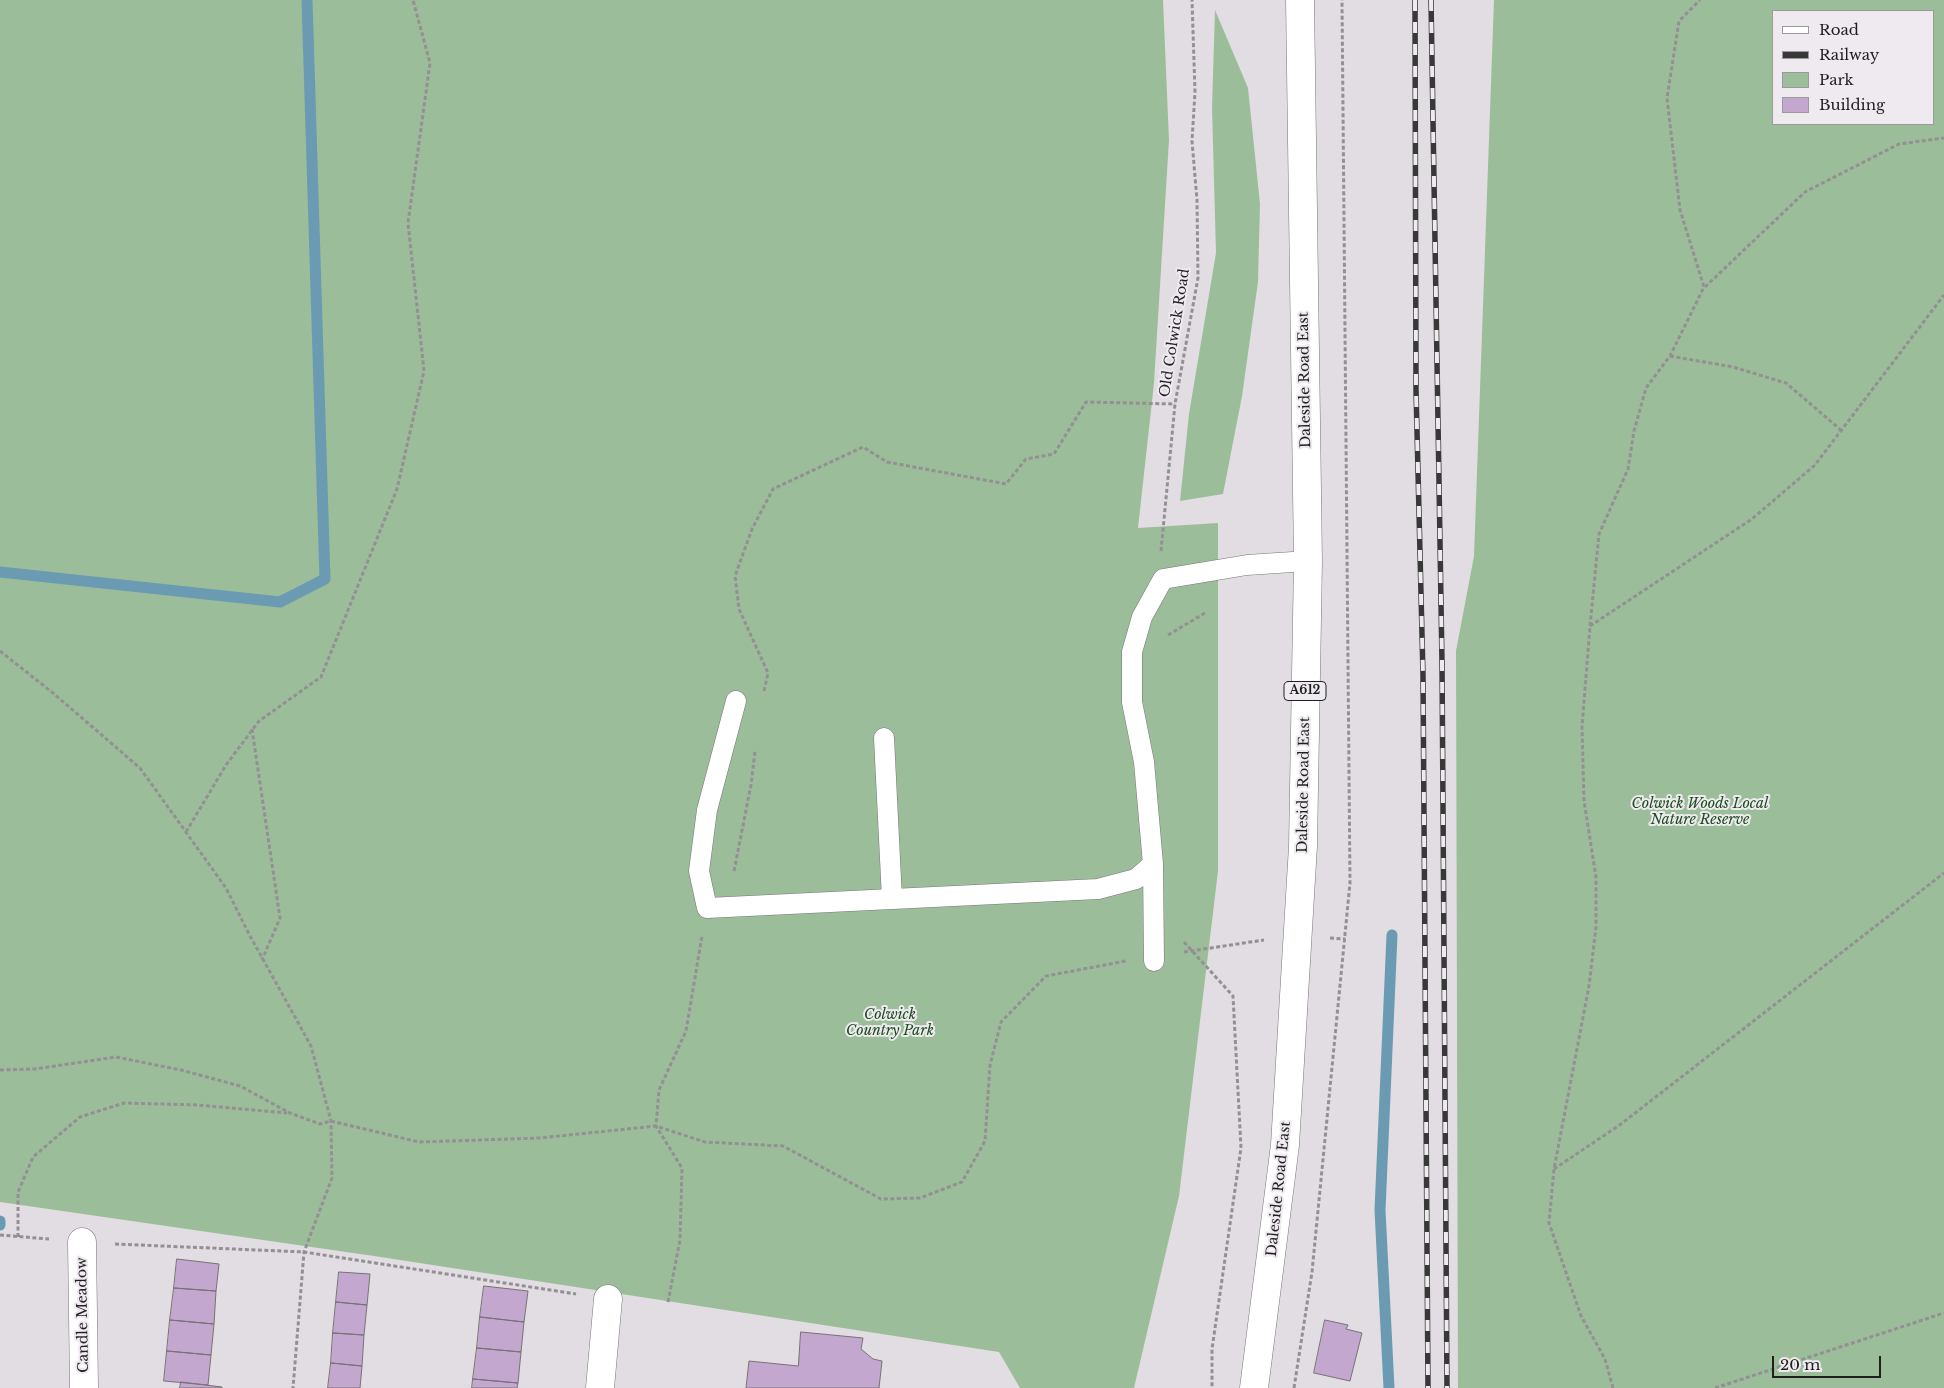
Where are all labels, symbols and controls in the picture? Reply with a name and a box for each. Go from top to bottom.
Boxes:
legend [1772,10,1934,125]
text: Road [1819,20,1859,39]
text: Railway [1819,45,1879,64]
text: Park [1819,70,1854,89]
text: Building [1819,95,1885,114]
street label: Old Colwick Road [1157,267,1193,399]
street label: Daleside Road East [1295,312,1315,448]
road number: A612 [1284,681,1326,700]
street label: Daleside Road East [1294,717,1314,853]
park label: Colwick Woods Local Nature Reserve [1632,796,1768,829]
park label: Colwick Country Park [846,1007,934,1040]
street label: Daleside Road East [1264,1120,1294,1258]
street label: Candle Meadow [74,1257,92,1373]
scale bar [1774,1346,1883,1378]
text: 20 m [1780,1355,1820,1374]

